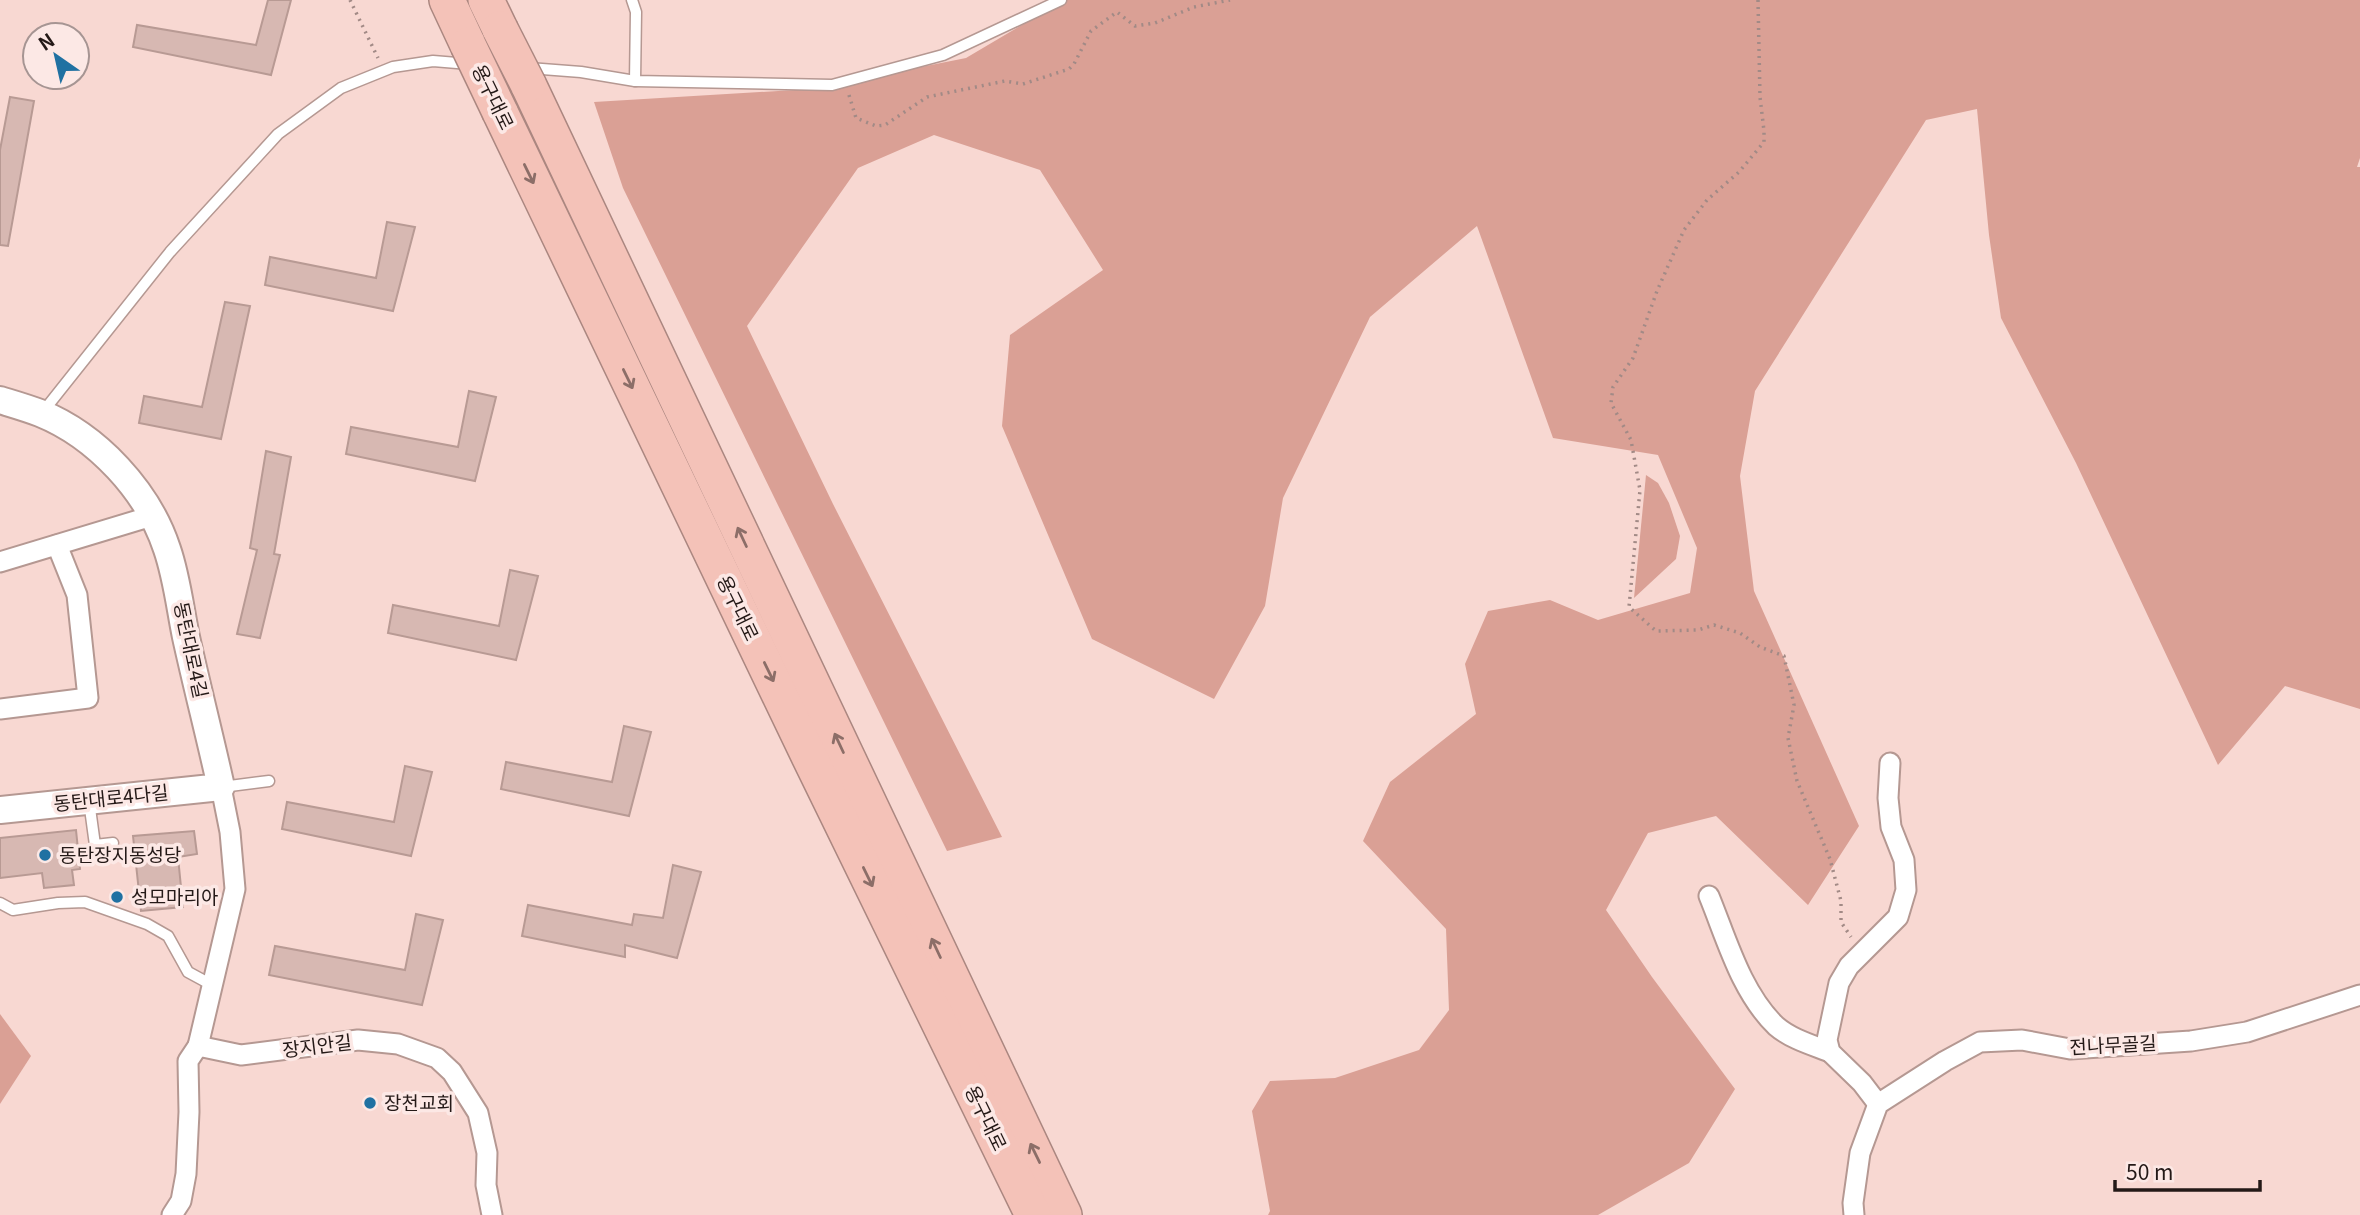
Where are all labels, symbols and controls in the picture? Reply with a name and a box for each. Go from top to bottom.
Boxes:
north arrow [21,21,91,91]
text: N [32,25,59,56]
street label: 용구대로 [467,59,522,134]
one-way arrow [523,163,537,184]
one-way arrow [622,368,635,389]
one-way arrow [735,527,748,548]
street label: 용구대로 [712,570,767,645]
street label: 동탄대로4길 [169,599,216,700]
one-way arrow [763,661,776,682]
one-way arrow [832,733,845,754]
street label: 동탄대로4다길 [52,777,170,816]
place label: 동탄장지동성당 [59,840,181,867]
marker: 동탄장지동성당 [37,847,53,863]
one-way arrow [862,866,876,887]
place label: 성모마리아 [131,882,218,909]
marker: 성모마리아 [109,889,125,905]
one-way arrow [929,938,942,959]
street label: 장지안길 [280,1027,353,1062]
street label: 전나무골길 [2069,1028,2157,1059]
street label: 용구대로 [960,1080,1015,1155]
place label: 장천교회 [384,1088,454,1115]
marker: 장천교회 [362,1095,378,1111]
one-way arrow [1027,1143,1040,1164]
scale bar [2115,1148,2260,1192]
text: 50 m [2126,1156,2173,1186]

